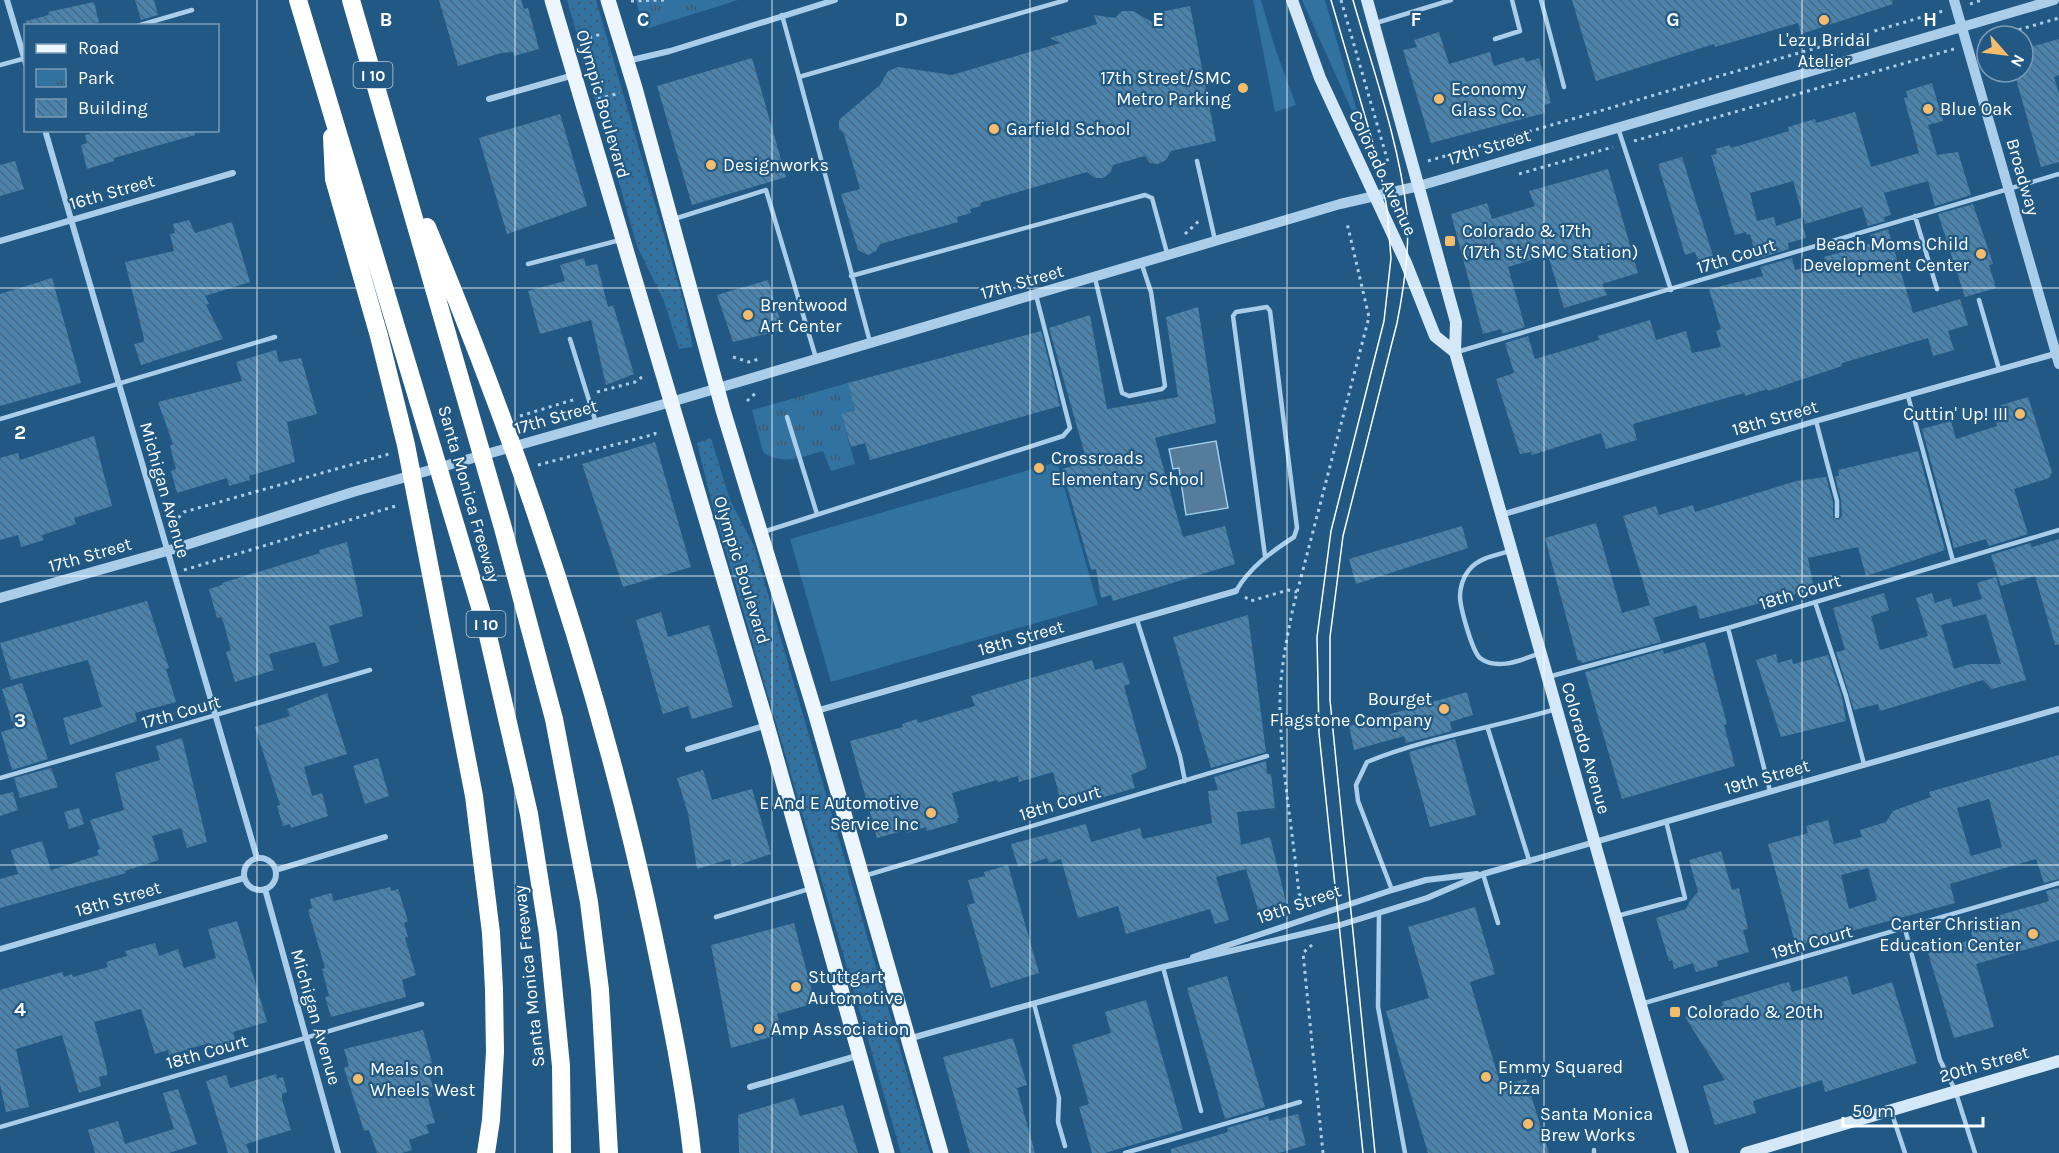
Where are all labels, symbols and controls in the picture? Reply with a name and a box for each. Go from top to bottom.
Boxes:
text: B [380,8,392,31]
text: C [637,8,649,31]
text: D [894,8,908,31]
text: E [1152,8,1164,31]
text: F [1411,8,1422,31]
text: G [1666,8,1680,31]
text: H [1923,8,1937,31]
marker: L'ezu Bridal Atelier [1817,13,1831,27]
legend [24,24,219,132]
north arrow [1975,24,2035,84]
street label: Olympic Boulevard [571,27,635,181]
place label: L'ezu Bridal Atelier [1778,29,1870,72]
text: Road [78,37,119,59]
text: N [2007,51,2029,70]
road number: I 10 [354,62,392,88]
text: Park [78,67,115,89]
place label: 17th Street/SMC Metro Parking [1100,67,1231,110]
place label: Economy Glass Co. [1451,78,1527,121]
marker: 17th Street/SMC Metro Parking [1236,81,1250,95]
marker: Economy Glass Co. [1432,92,1446,106]
text: Building [78,97,148,119]
place label: Blue Oak [1940,98,2012,120]
marker: Blue Oak [1921,102,1935,116]
street label: Colorado Avenue [1344,107,1422,239]
place label: Garfield School [1006,118,1131,140]
marker: Garfield School [987,122,1001,136]
street label: 17th Street [1445,124,1533,170]
street label: Broadway [2001,136,2045,219]
place label: Designworks [723,154,829,176]
marker: Designworks [704,158,718,172]
street label: 16th Street [67,169,157,215]
place label: Colorado & 17th (17th St/SMC Station) [1462,220,1638,263]
place label: Beach Moms Child Development Center [1803,233,1969,276]
marker: Colorado & 17th (17th St/SMC Station) [1443,234,1457,248]
street label: 17th Court [1694,234,1778,278]
marker: Beach Moms Child Development Center [1974,247,1988,261]
street label: 17th Street [978,260,1066,304]
place label: Brentwood Art Center [760,294,848,337]
marker: Brentwood Art Center [741,308,755,322]
street label: 17th Street [512,395,600,439]
street label: 18th Street [1730,395,1821,441]
street label: Santa Monica Freeway [433,403,505,586]
place label: Cuttin' Up! III [1903,403,2008,425]
marker: Cuttin' Up! III [2013,407,2027,421]
street label: Michigan Avenue [135,419,195,561]
text: 2 [14,421,26,444]
place label: Crossroads Elementary School [1051,447,1204,490]
marker: Crossroads Elementary School [1032,461,1046,475]
street label: Olympic Boulevard [709,493,775,647]
street label: 17th Street [46,533,134,577]
street label: 18th Court [1757,569,1844,615]
road number: I 10 [466,611,506,637]
street label: 18th Street [976,615,1067,661]
street label: Colorado Avenue [1557,680,1615,816]
place label: Bourget Flagstone Company [1270,688,1433,731]
street label: 17th Court [139,690,223,734]
marker: Bourget Flagstone Company [1437,702,1451,716]
text: 3 [14,709,26,732]
street label: 19th Street [1722,754,1812,800]
street label: 18th Court [1017,780,1104,826]
place label: E And E Automotive Service Inc [759,792,919,835]
marker: E And E Automotive Service Inc [924,806,938,820]
street label: 18th Street [73,876,164,922]
street label: 19th Street [1254,879,1344,929]
street label: Santa Monica Freeway [508,883,550,1068]
place label: Carter Christian Education Center [1879,913,2021,956]
street label: 19th Court [1769,920,1855,964]
marker: Carter Christian Education Center [2026,927,2040,941]
street label: Michigan Avenue [286,946,346,1088]
place label: Stuttgart Automotive [808,966,903,1009]
marker: Stuttgart Automotive [789,980,803,994]
text: 4 [14,998,26,1021]
place label: Colorado & 20th [1687,1001,1823,1023]
marker: Colorado & 20th [1668,1005,1682,1019]
place label: Amp Association [771,1018,909,1040]
marker: Amp Association [752,1022,766,1036]
street label: 18th Court [164,1030,251,1074]
street label: 20th Street [1937,1041,2032,1087]
place label: Emmy Squared Pizza [1498,1056,1623,1099]
place label: Meals on Wheels West [370,1058,475,1101]
marker: Emmy Squared Pizza [1479,1070,1493,1084]
marker: Meals on Wheels West [351,1072,365,1086]
scale bar [1843,1090,1982,1128]
text: 50 m [1852,1100,1894,1122]
place label: Santa Monica Brew Works [1540,1103,1653,1146]
marker: Santa Monica Brew Works [1521,1117,1535,1131]

